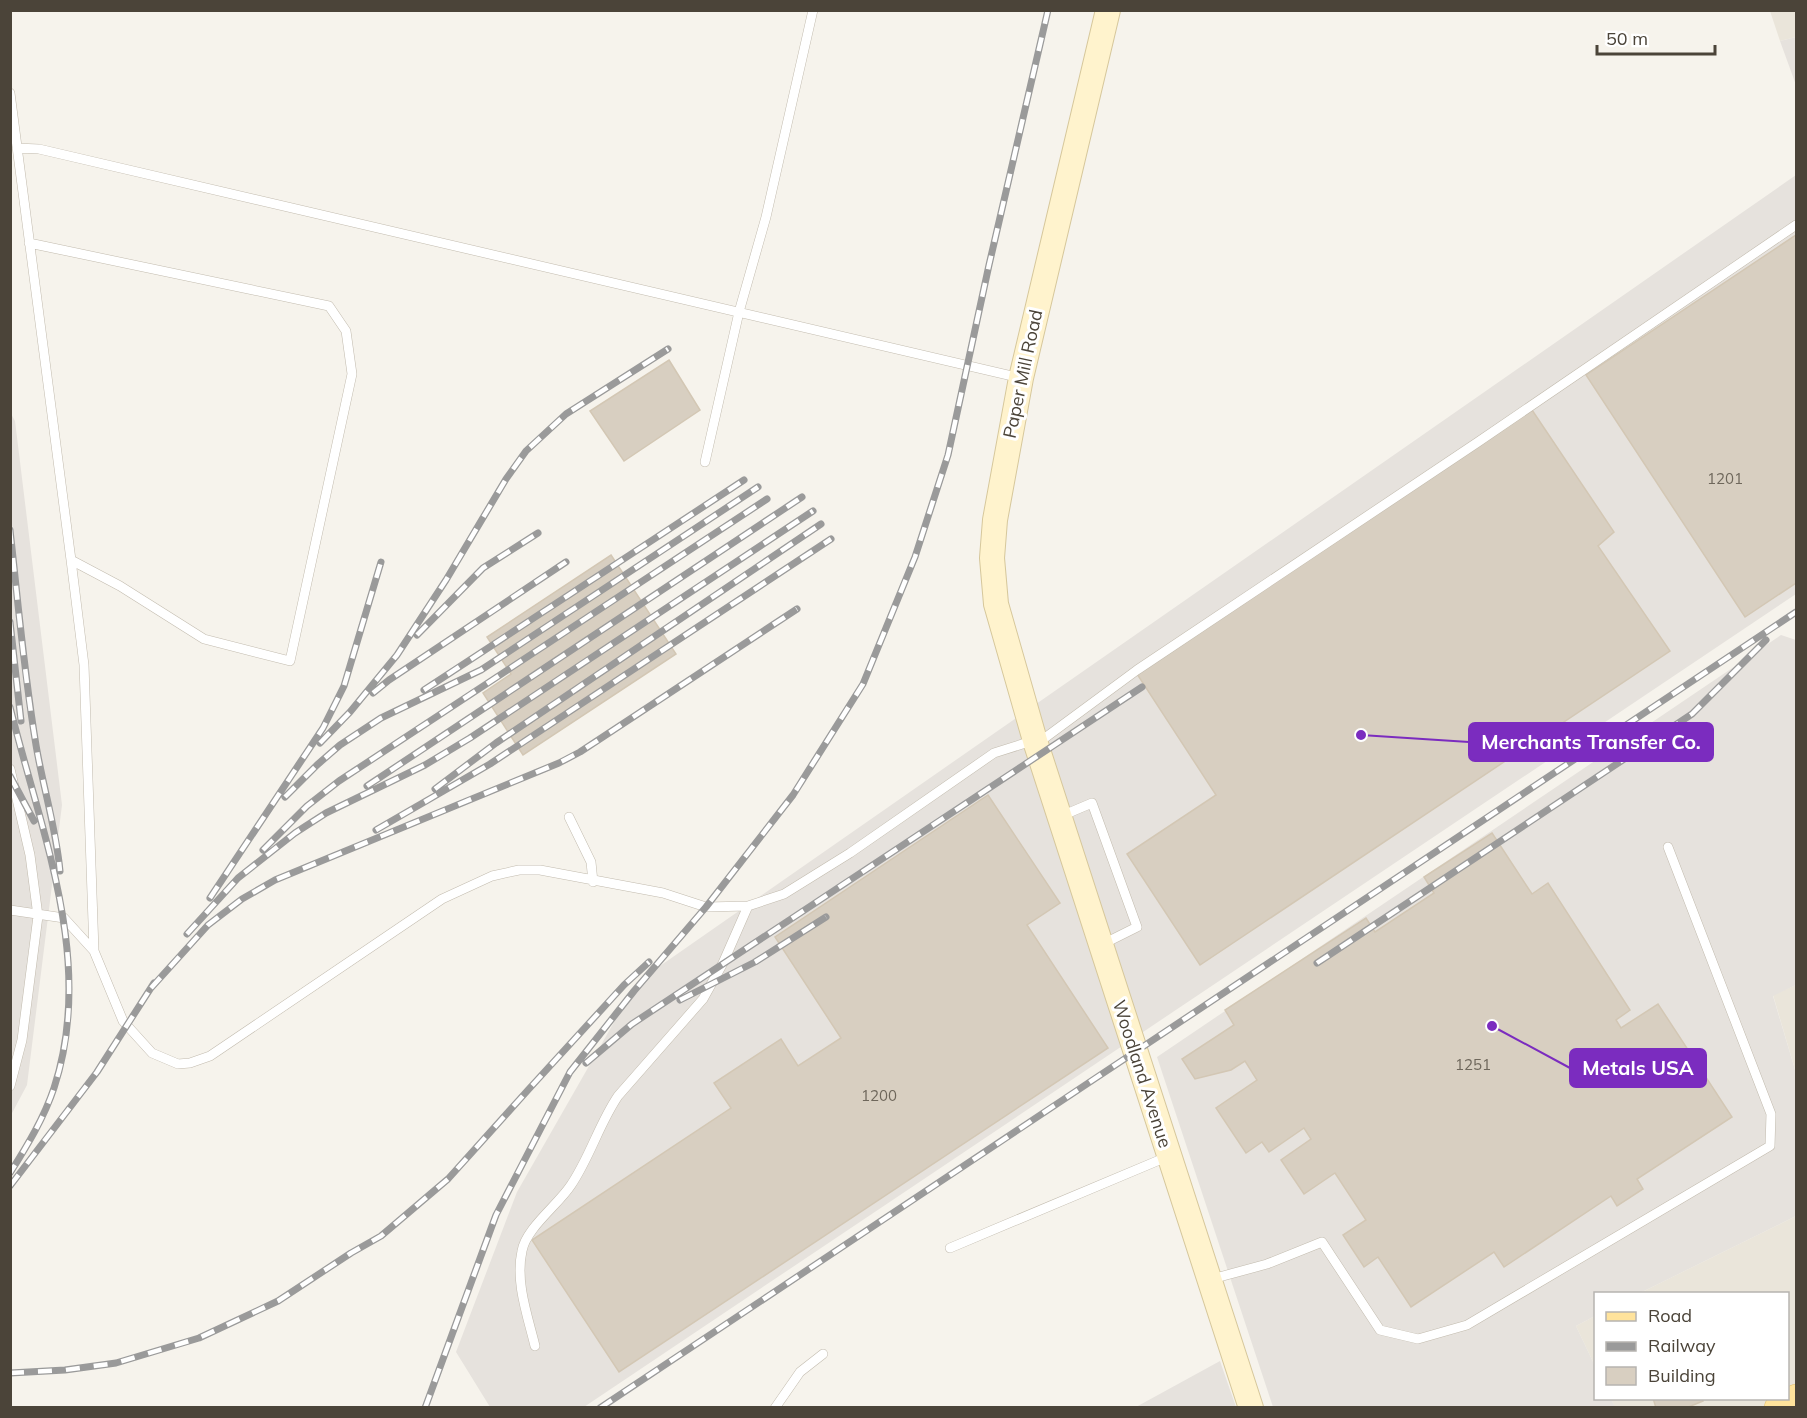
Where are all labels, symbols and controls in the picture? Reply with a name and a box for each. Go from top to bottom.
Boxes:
scale bar [1597,18,1716,56]
text: 50 m [1606,27,1648,50]
street label: Paper Mill Road [998,307,1047,440]
house number: 1201 [1707,469,1743,488]
callout: Merchants Transfer Co. [1469,723,1713,761]
text: Merchants Transfer Co. [1481,729,1701,754]
street label: Woodland Avenue [1108,997,1177,1151]
callout: Metals USA [1570,1049,1706,1087]
house number: 1251 [1455,1055,1491,1074]
text: Metals USA [1582,1055,1694,1080]
house number: 1200 [861,1086,897,1105]
legend [1594,1292,1789,1400]
text: Road [1648,1304,1692,1327]
text: Railway [1648,1334,1716,1357]
text: Building [1648,1364,1716,1387]

